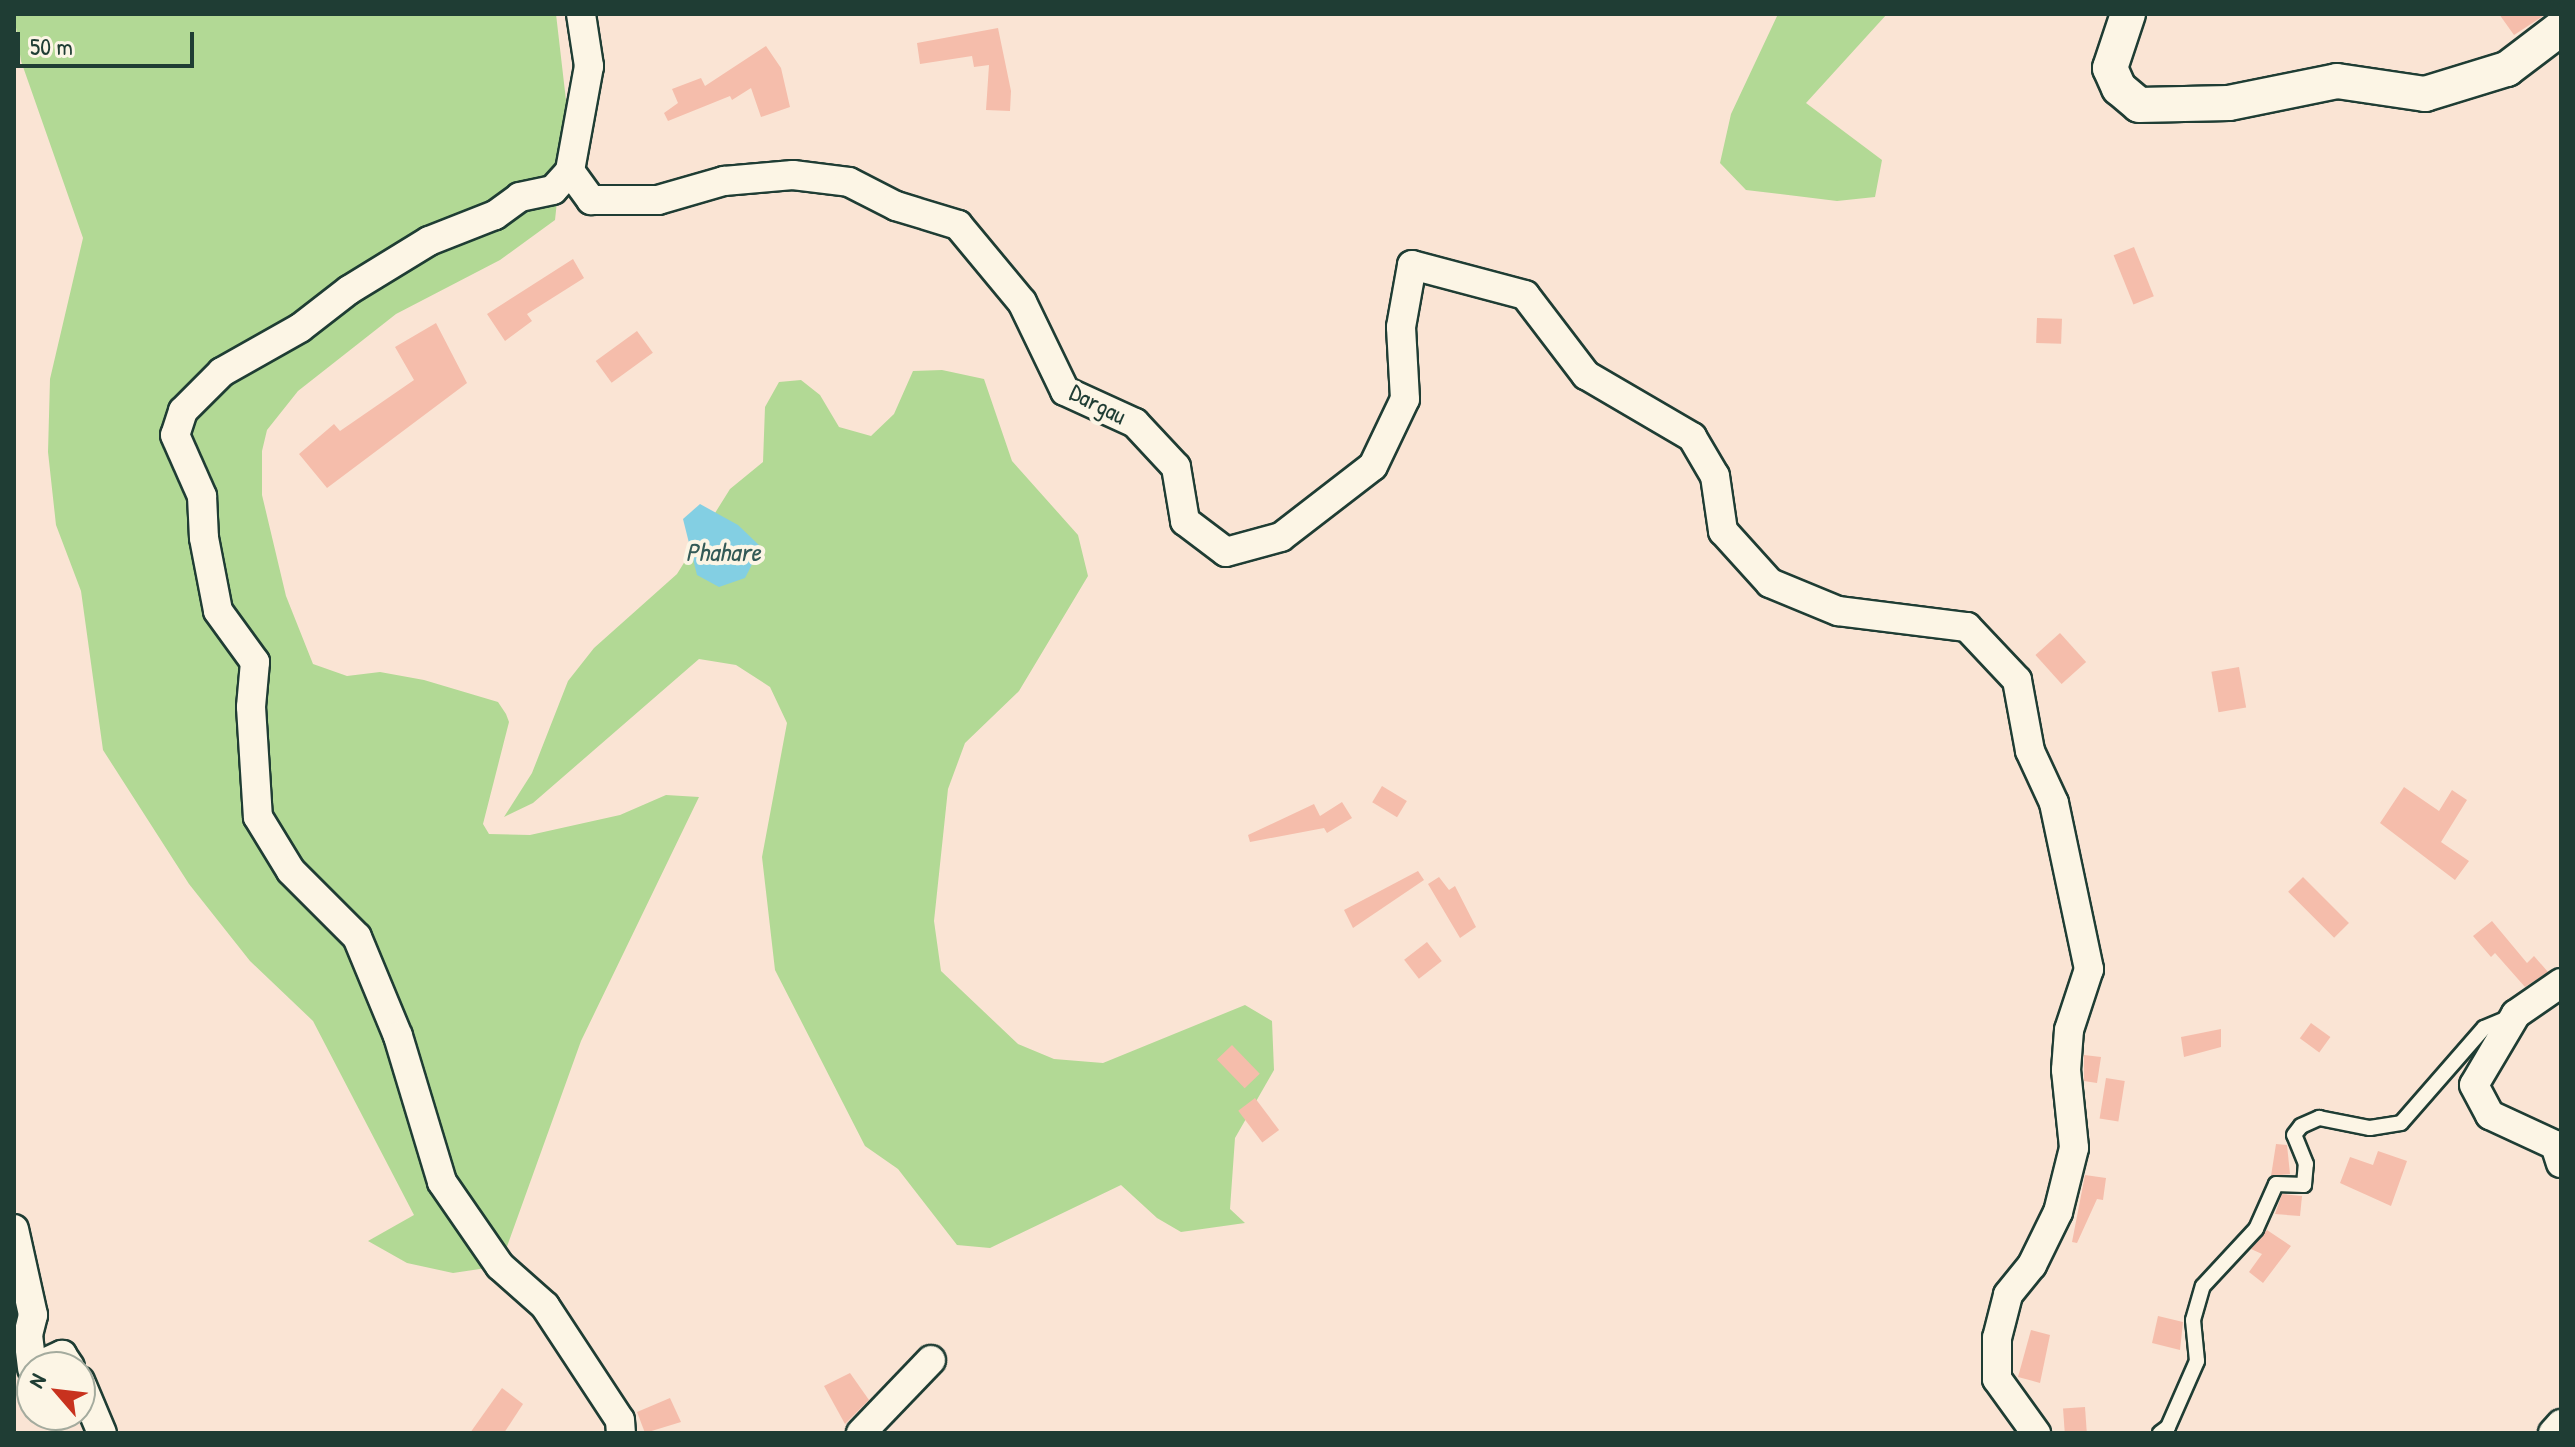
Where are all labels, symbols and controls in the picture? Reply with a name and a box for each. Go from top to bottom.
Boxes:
scale bar [20,16,198,66]
text: 50 m [30,30,73,62]
street label: Dargau [1065,378,1131,430]
water label: Phahare [685,536,761,568]
north arrow [16,1351,96,1431]
text: N [21,1368,53,1393]

